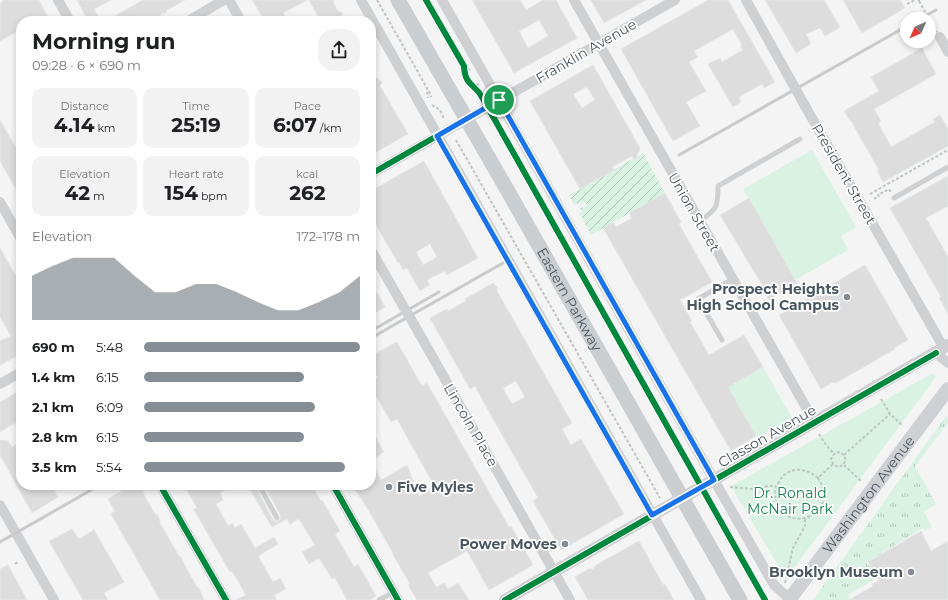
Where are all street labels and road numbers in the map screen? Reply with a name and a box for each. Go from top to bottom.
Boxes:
street label: Franklin Avenue [532,15,640,87]
street label: President Street [808,120,880,228]
street label: Union Street [664,169,724,255]
street label: Eastern Parkway [533,244,606,355]
street label: Lincoln Place [440,380,502,470]
street label: Classon Avenue [715,401,819,471]
street label: Washington Avenue [818,432,918,557]

